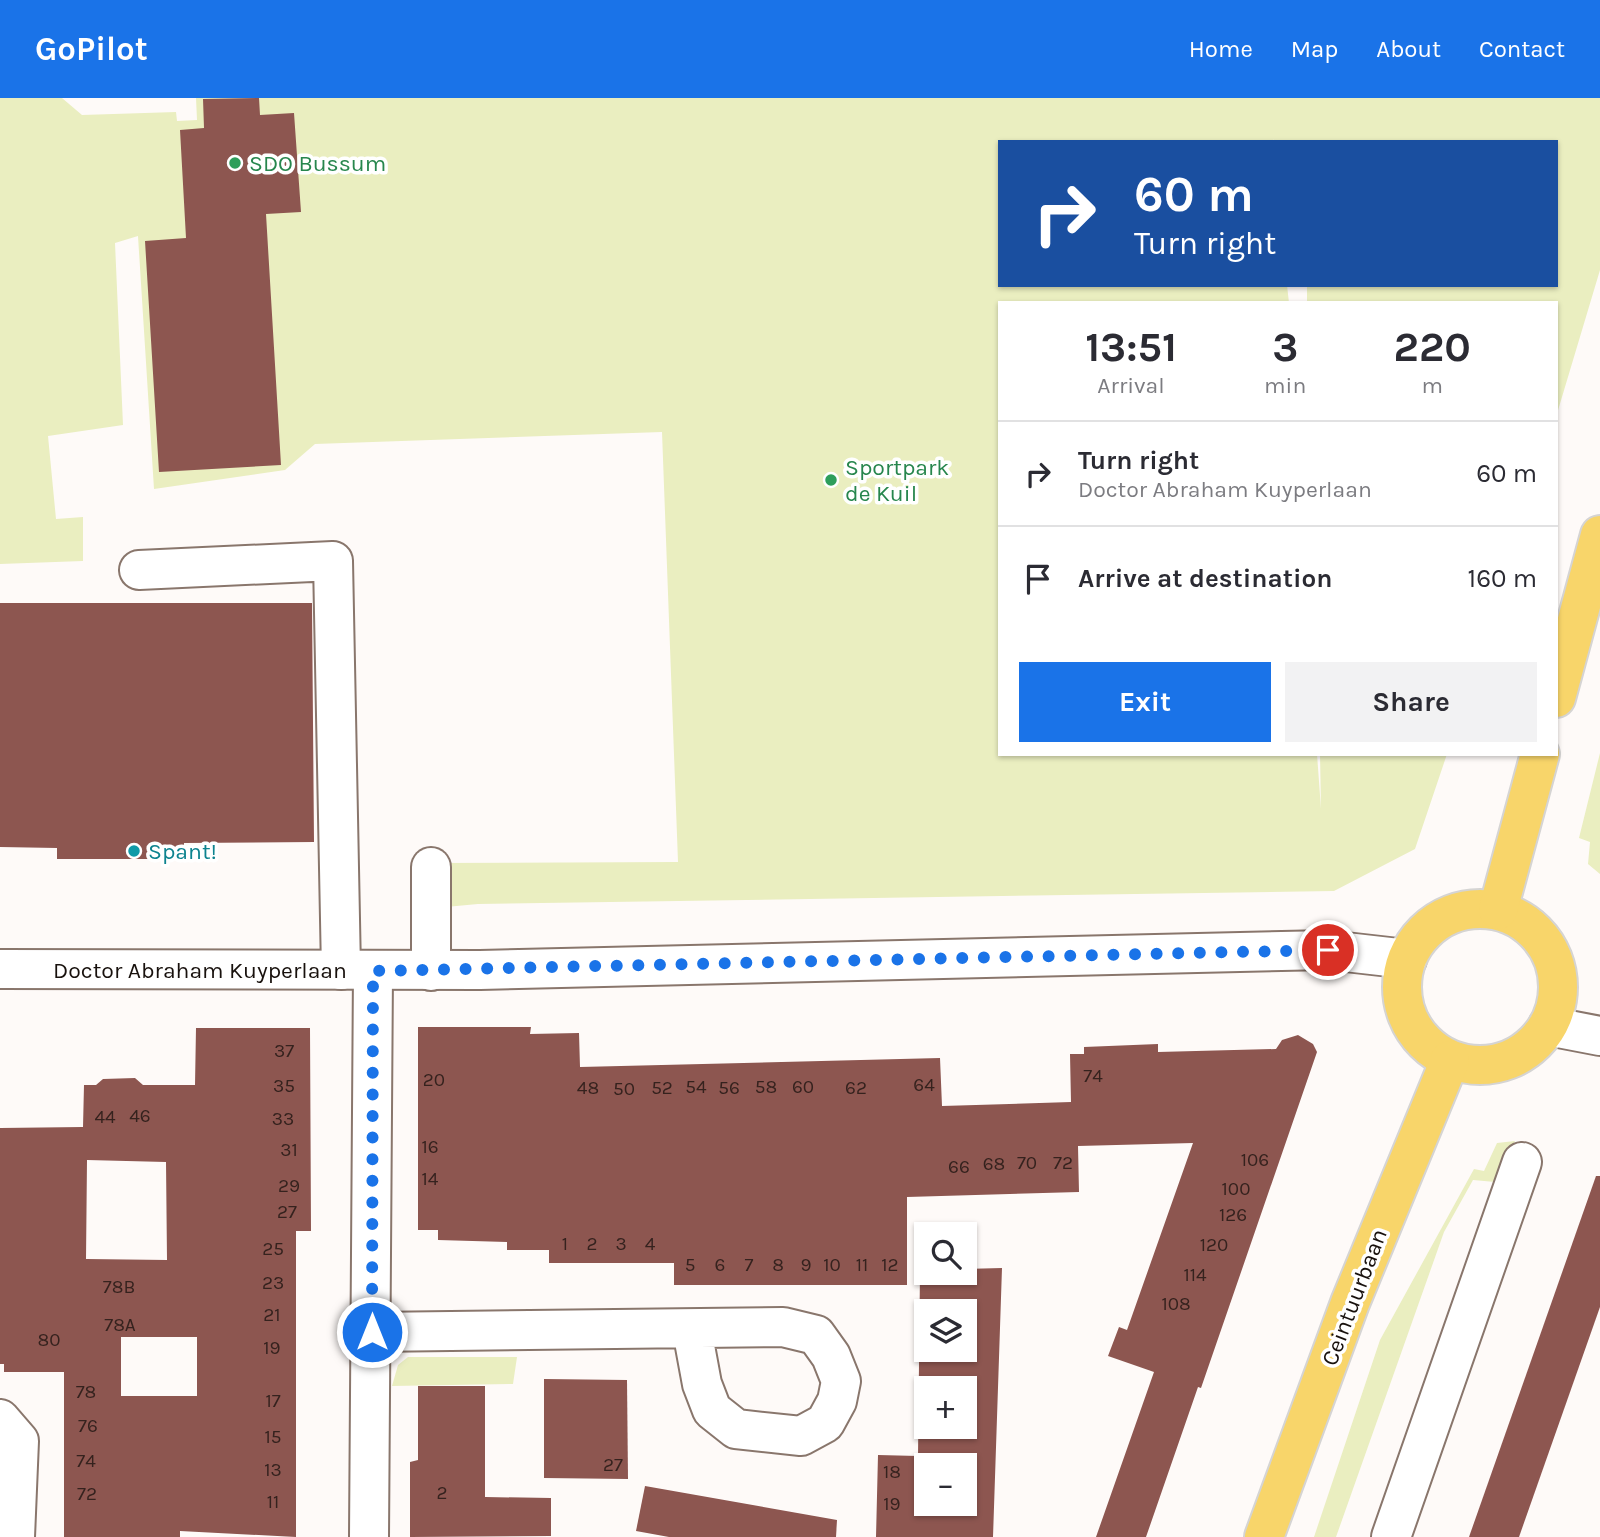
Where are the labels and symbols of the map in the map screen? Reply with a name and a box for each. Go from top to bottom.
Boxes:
place label: SDO Bussum [249,150,386,177]
marker: SDO Bussum [227,155,243,171]
place label: Sportpark de Kuil [845,454,949,507]
marker: Sportpark de Kuil [823,472,839,488]
place label: Spant! [148,838,217,865]
marker: Spant! [126,843,142,859]
pin [1298,920,1358,980]
street label: Doctor Abraham Kuyperlaan [53,957,347,984]
house number: 37 [274,1040,294,1062]
house number: 74 [1083,1065,1103,1087]
house number: 20 [423,1069,445,1091]
house number: 64 [913,1074,935,1096]
house number: 35 [273,1075,295,1097]
house number: 54 [685,1076,707,1098]
house number: 58 [755,1076,777,1098]
house number: 60 [792,1076,814,1098]
house number: 48 [577,1077,599,1099]
house number: 52 [651,1077,673,1099]
house number: 56 [718,1077,740,1099]
house number: 62 [845,1077,867,1099]
house number: 50 [613,1078,635,1100]
house number: 46 [129,1105,151,1127]
house number: 44 [94,1106,116,1128]
house number: 33 [272,1108,294,1130]
house number: 16 [421,1136,439,1158]
house number: 31 [280,1139,298,1161]
house number: 106 [1241,1149,1269,1171]
house number: 70 [1017,1152,1037,1174]
house number: 72 [1053,1152,1073,1174]
house number: 68 [983,1153,1005,1175]
house number: 66 [948,1156,970,1178]
house number: 14 [422,1168,439,1190]
house number: 29 [278,1175,300,1197]
house number: 100 [1222,1178,1250,1200]
house number: 27 [277,1201,297,1223]
house number: 126 [1219,1204,1247,1226]
street label: Ceintuurbaan [1316,1225,1393,1369]
house number: 1 [562,1233,568,1255]
house number: 2 [586,1233,598,1255]
house number: 3 [615,1233,627,1255]
house number: 4 [645,1233,656,1255]
house number: 120 [1200,1234,1228,1256]
house number: 25 [262,1238,284,1260]
house number: 5 [685,1254,695,1276]
house number: 6 [715,1254,725,1276]
house number: 7 [745,1254,754,1276]
house number: 8 [772,1254,784,1276]
house number: 9 [800,1254,812,1276]
house number: 10 [823,1254,841,1276]
house number: 11 [856,1254,868,1276]
house number: 12 [881,1254,899,1276]
house number: 114 [1183,1264,1207,1286]
house number: 23 [262,1272,284,1294]
house number: 78B [103,1276,135,1298]
house number: 108 [1161,1293,1191,1315]
position arrow [335,1295,409,1369]
house number: 21 [263,1304,281,1326]
house number: 78A [104,1314,136,1336]
house number: 80 [38,1329,60,1351]
house number: 19 [263,1337,281,1359]
house number: 78 [76,1381,96,1403]
house number: 17 [265,1390,281,1412]
house number: 76 [78,1415,98,1437]
house number: 15 [264,1426,282,1448]
house number: 74 [76,1450,96,1472]
house number: 27 [603,1454,623,1476]
house number: 13 [264,1459,282,1481]
house number: 18 [883,1461,901,1483]
house number: 2 [436,1482,448,1504]
house number: 72 [77,1483,97,1505]
house number: 11 [267,1491,279,1513]
house number: 19 [883,1493,901,1515]

